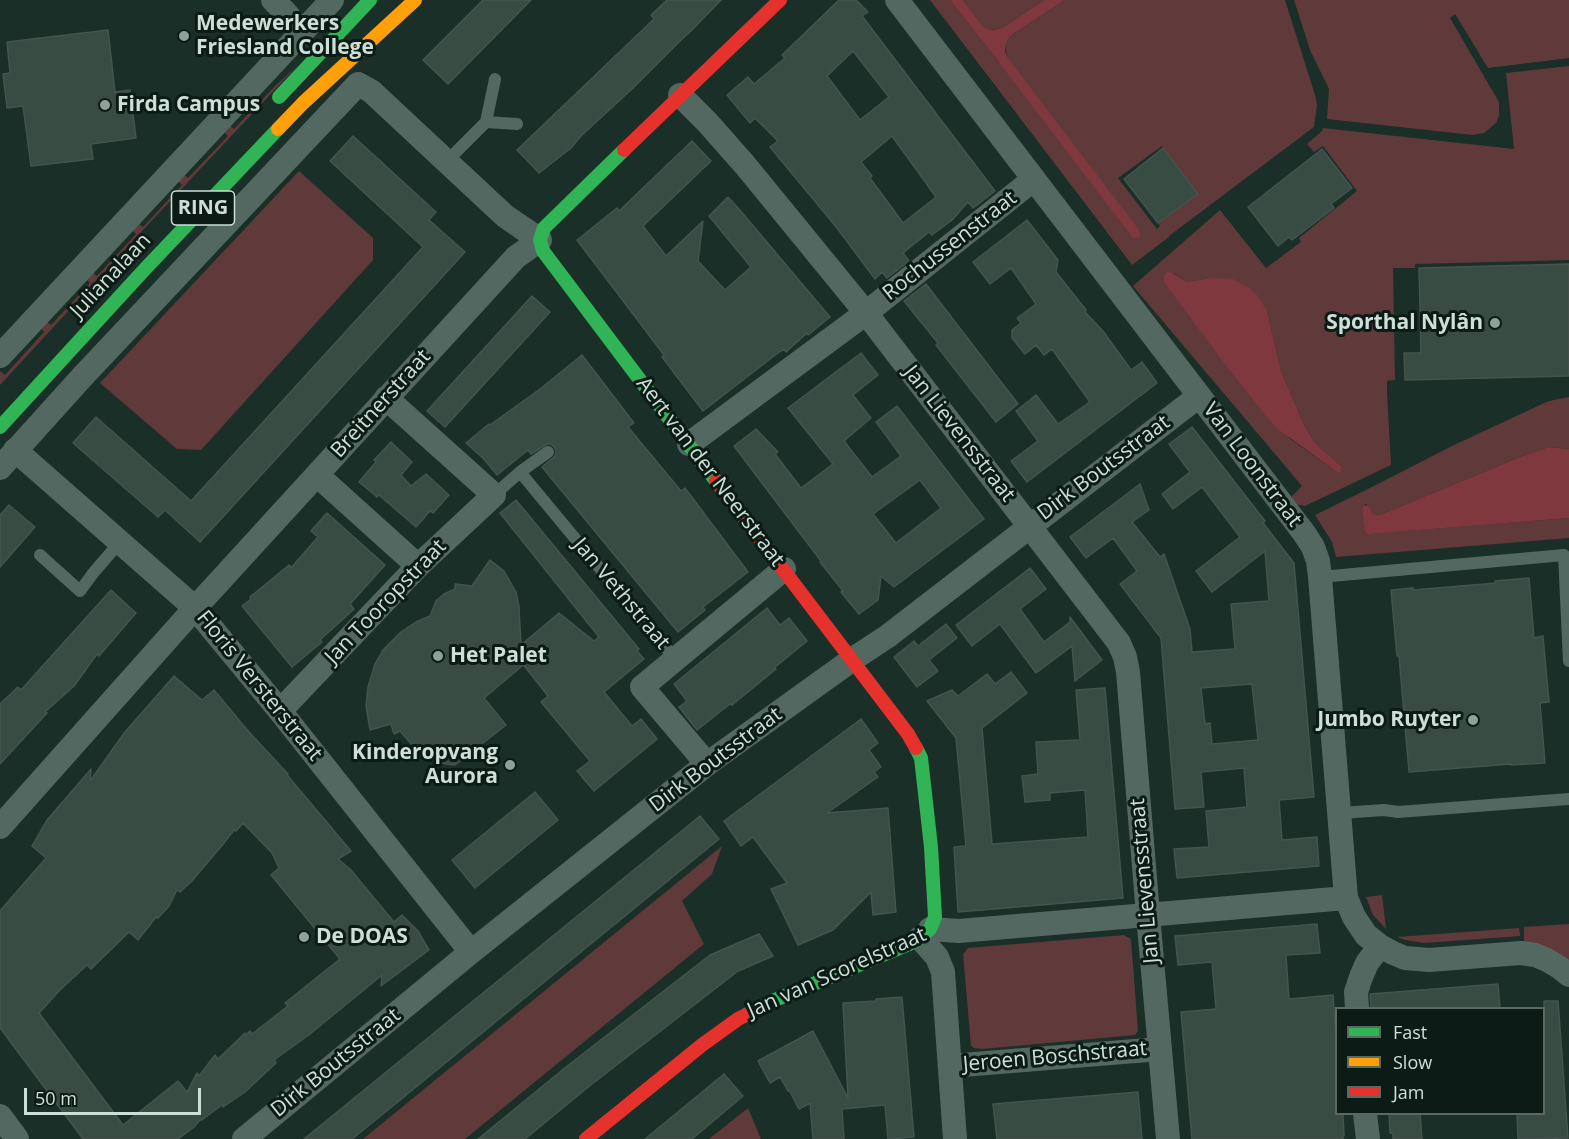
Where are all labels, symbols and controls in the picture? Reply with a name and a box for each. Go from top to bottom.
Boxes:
place label: Medewerkers Friesland College [196,11,374,61]
marker: Medewerkers Friesland College [177,29,191,43]
place label: Firda Campus [117,92,260,118]
marker: Firda Campus [98,98,112,112]
street label: Rochussenstraat [878,186,1022,306]
road number: RING [172,191,234,225]
street label: Julianalaan [65,228,157,324]
place label: Sporthal Nylân [1326,310,1483,336]
marker: Sporthal Nylân [1488,316,1502,330]
street label: Breitnerstraat [326,345,436,463]
street label: Jan Lievensstraat [898,361,1020,507]
street label: Aert van der Neerstraat [631,372,789,572]
street label: Van Loonstraat [1197,398,1307,532]
street label: Dirk Boutsstraat [1033,410,1175,526]
street label: Jan Vethstraat [567,533,675,655]
street label: Jan Tooropstraat [320,534,452,670]
street label: Floris Versterstraat [191,606,327,766]
place label: Het Palet [450,643,547,669]
marker: Het Palet [431,649,445,663]
street label: Dirk Boutsstraat [645,702,787,818]
place label: Jumbo Ruyter [1317,707,1461,733]
marker: Jumbo Ruyter [1466,713,1480,727]
place label: Kinderopvang Aurora [352,740,498,790]
marker: Kinderopvang Aurora [503,758,517,772]
street label: Jan Lievensstraat [1125,797,1165,965]
street label: Jan van Scorelstraat [744,922,930,1024]
place label: De DOAS [316,924,408,950]
marker: De DOAS [297,930,311,944]
street label: Dirk Boutsstraat [266,1003,406,1123]
legend [1335,1007,1545,1115]
text: Fast [1393,1020,1427,1044]
street label: Jeroen Boschstraat [962,1036,1148,1078]
text: Slow [1393,1050,1432,1074]
scale bar [27,1076,204,1114]
text: Jam [1393,1080,1425,1104]
text: 50 m [35,1086,77,1110]

